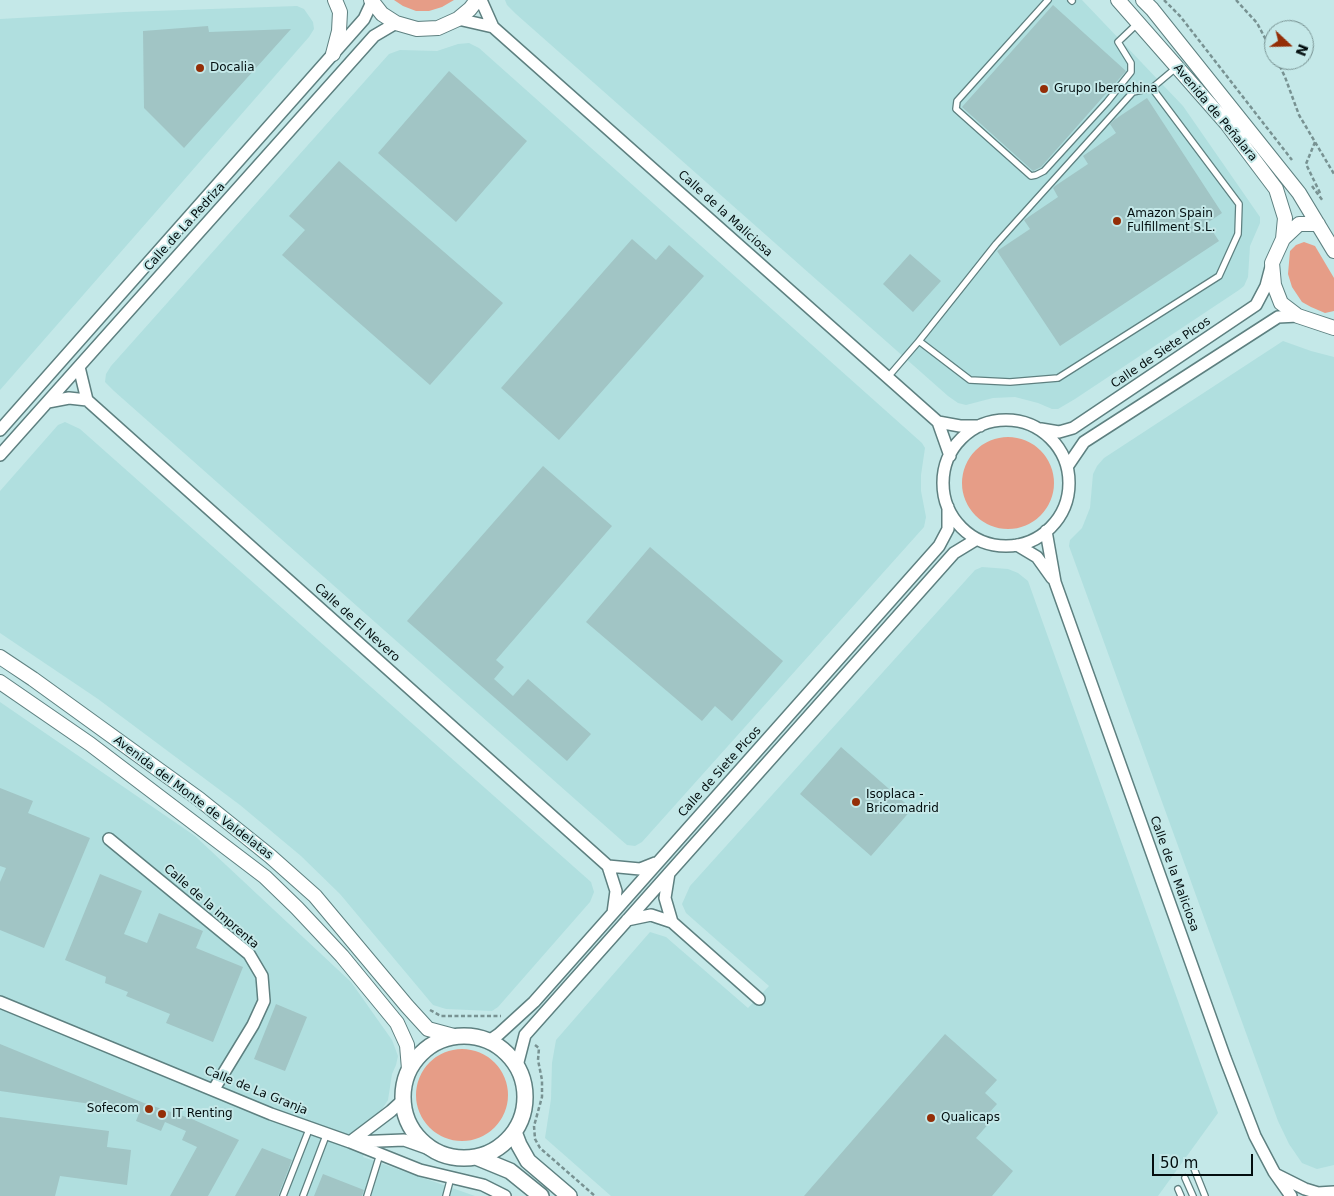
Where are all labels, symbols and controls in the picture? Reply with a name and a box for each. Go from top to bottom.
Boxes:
north arrow [1264,20,1314,70]
text: N [1293,42,1312,58]
place label: Docalia [210,61,255,75]
street label: Avenida de Peñalara [1170,61,1260,165]
marker: Docalia [194,62,206,74]
place label: Grupo Iberochina [1054,82,1158,96]
marker: Grupo Iberochina [1038,83,1050,95]
street label: Calle de la Maliciosa [675,168,775,260]
street label: Calle de La Pedriza [142,180,228,274]
place label: Amazon Spain Fulfillment S.L. [1127,207,1216,235]
marker: Amazon Spain Fulfillment S.L. [1111,215,1123,227]
street label: Calle de Siete Picos [1108,314,1214,392]
street label: Calle de El Nevero [311,581,403,665]
street label: Calle de Siete Picos [675,724,765,820]
street label: Avenida del Monte de Valdelatas [110,733,276,863]
place label: Isoplaca - Bricomadrid [866,788,939,816]
marker: Isoplaca - Bricomadrid [850,796,862,808]
street label: Calle de la Maliciosa [1146,814,1202,934]
street label: Calle de la imprenta [161,862,261,952]
street label: Calle de La Granja [202,1064,310,1118]
place label: Sofecom [87,1102,139,1116]
marker: Sofecom [143,1103,155,1115]
place label: IT Renting [172,1107,233,1121]
marker: IT Renting [156,1108,168,1120]
place label: Qualicaps [941,1111,1000,1125]
marker: Qualicaps [925,1112,937,1124]
scale bar [1154,1144,1255,1176]
text: 50 m [1160,1154,1198,1172]

